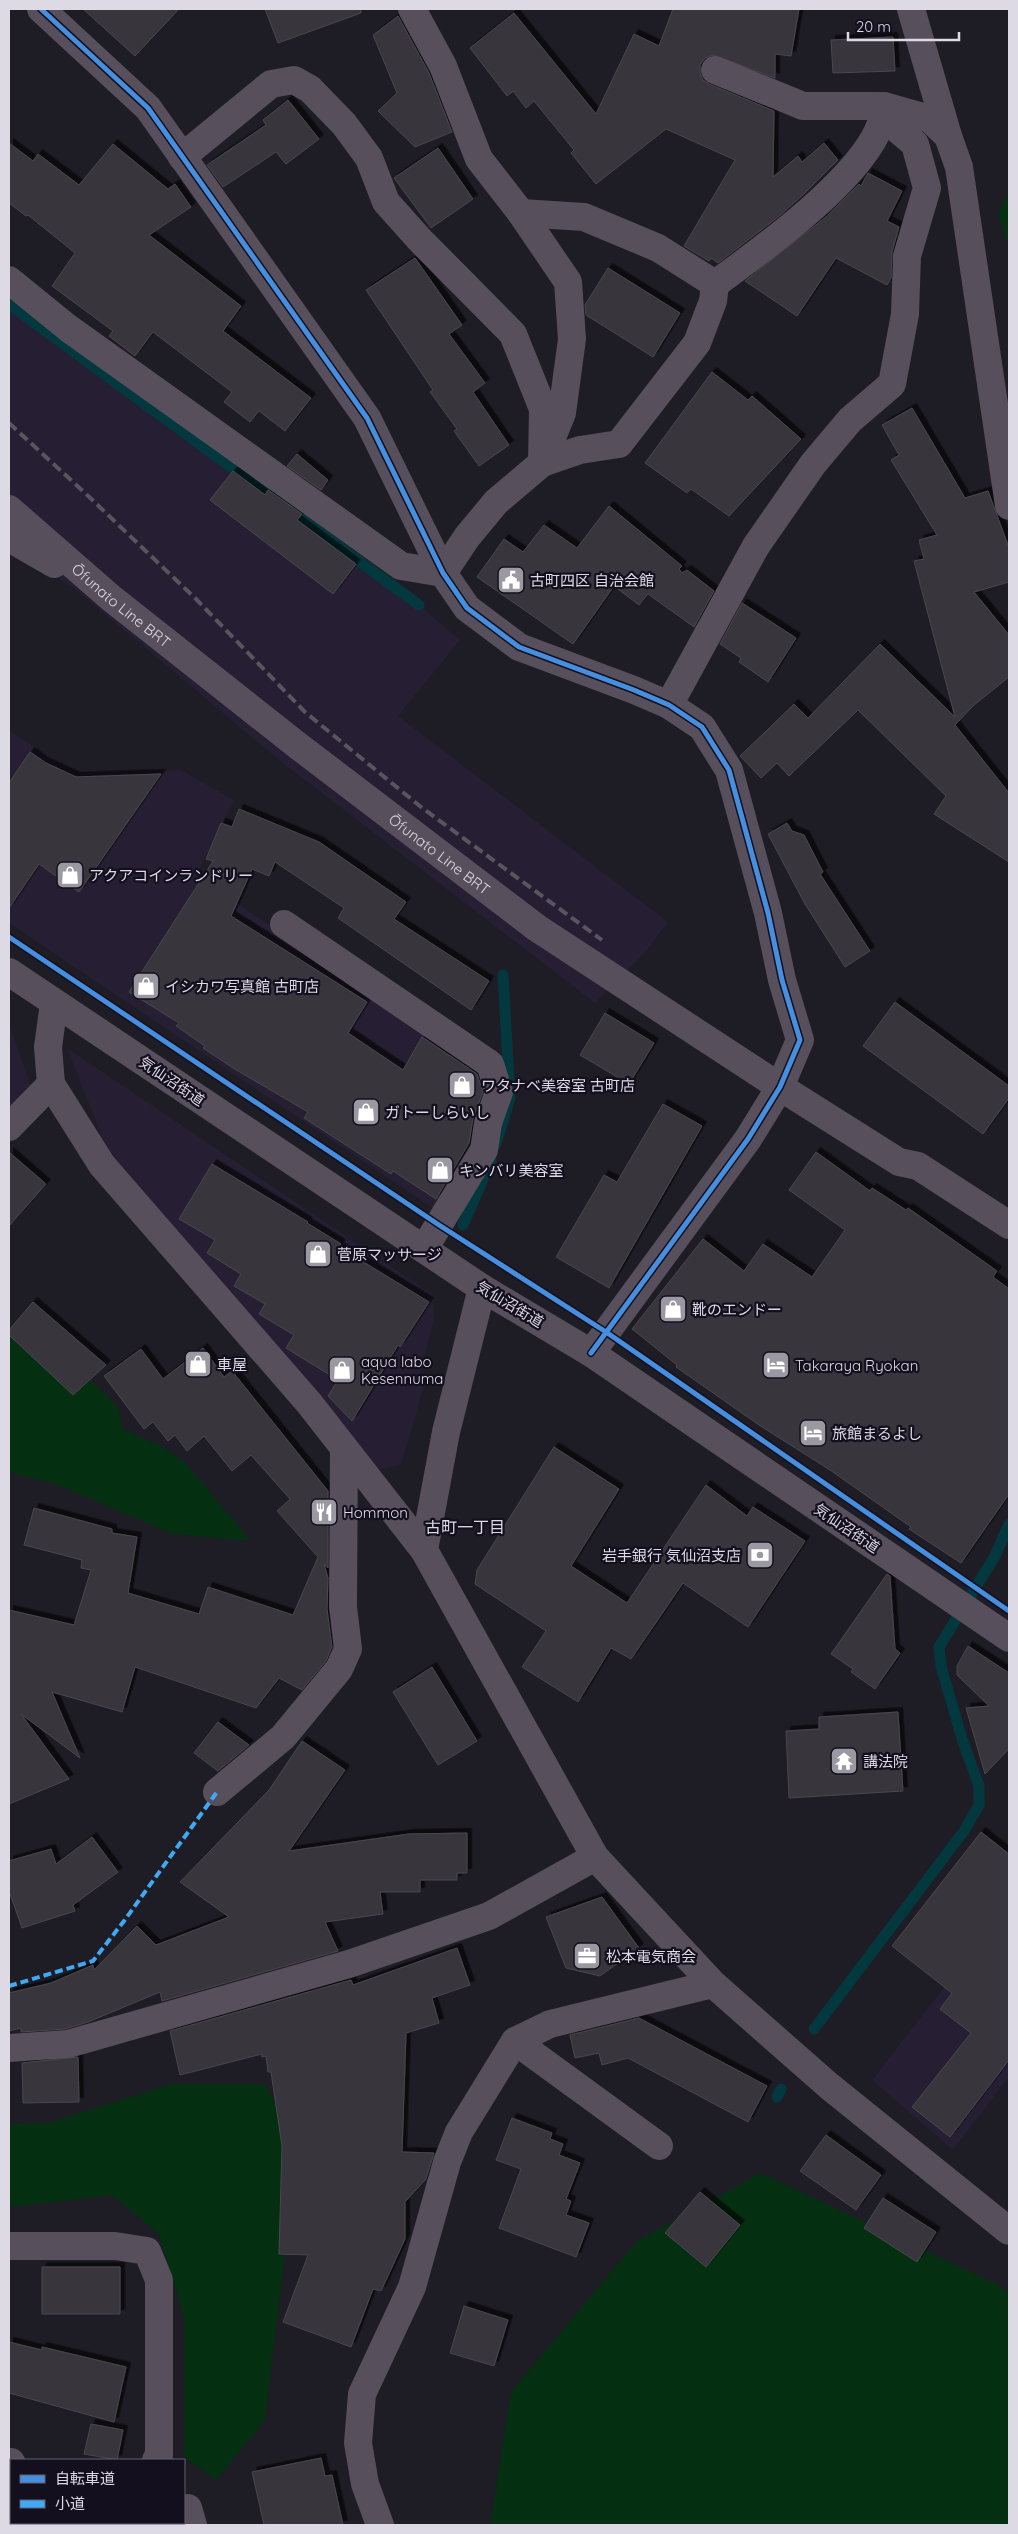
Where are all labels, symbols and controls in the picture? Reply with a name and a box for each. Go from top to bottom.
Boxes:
scale bar [848,10,959,42]
text: 20 m [856,17,891,36]
street label: Ōfunato Line BRT [68,559,175,651]
public building icon: 古町四区 自治会館 [496,565,526,595]
place label: 古町四区 自治会館 [530,571,654,590]
street label: Ōfunato Line BRT [385,809,494,899]
shop icon: アクアコインランドリー [55,860,85,890]
place label: アクアコインランドリー [89,866,253,885]
shop icon: イシカワ写真館 古町店 [131,971,161,1001]
place label: イシカワ写真館 古町店 [165,977,319,996]
street label: 気仙沼街道 [136,1052,208,1110]
shop icon: ワタナベ美容室 古町店 [447,1070,477,1100]
place label: ワタナベ美容室 古町店 [481,1076,635,1095]
shop icon: ガトーしらいし [351,1097,381,1127]
place label: ガトーしらいし [385,1103,490,1122]
shop icon: キンバリ美容室 [425,1155,455,1185]
place label: キンバリ美容室 [459,1161,564,1180]
shop icon: 菅原マッサージ [303,1239,333,1269]
place label: 菅原マッサージ [337,1245,442,1264]
street label: 気仙沼街道 [473,1277,547,1331]
shop icon: 靴のエンドー [658,1294,688,1324]
place label: 靴のエンドー [692,1300,782,1319]
shop icon: 車屋 [183,1349,213,1379]
hotel icon: Takaraya Ryokan [761,1350,791,1380]
place label: aqua labo Kesennuma [361,1352,443,1388]
place label: 車屋 [217,1355,247,1374]
shop icon: aqua labo Kesennuma [327,1355,357,1385]
place label: Takaraya Ryokan [795,1356,918,1375]
hotel icon: 旅館まるよし [798,1418,828,1448]
place label: 旅館まるよし [832,1424,922,1443]
restaurant icon: Hommon [309,1497,339,1527]
street label: 気仙沼街道 [811,1499,883,1557]
place label: Hommon [343,1503,408,1522]
district label: 古町一丁目 [425,1517,505,1537]
bank icon: 岩手銀行 気仙沼支店 [745,1540,775,1570]
place label: 岩手銀行 気仙沼支店 [602,1546,741,1565]
temple icon: 講法院 [829,1746,859,1776]
place label: 講法院 [863,1752,908,1771]
office icon: 松本電気商会 [572,1941,602,1971]
place label: 松本電気商会 [606,1947,696,1966]
legend [10,2459,185,2524]
text: 自転車道 [55,2469,115,2488]
text: 小道 [55,2494,85,2513]

